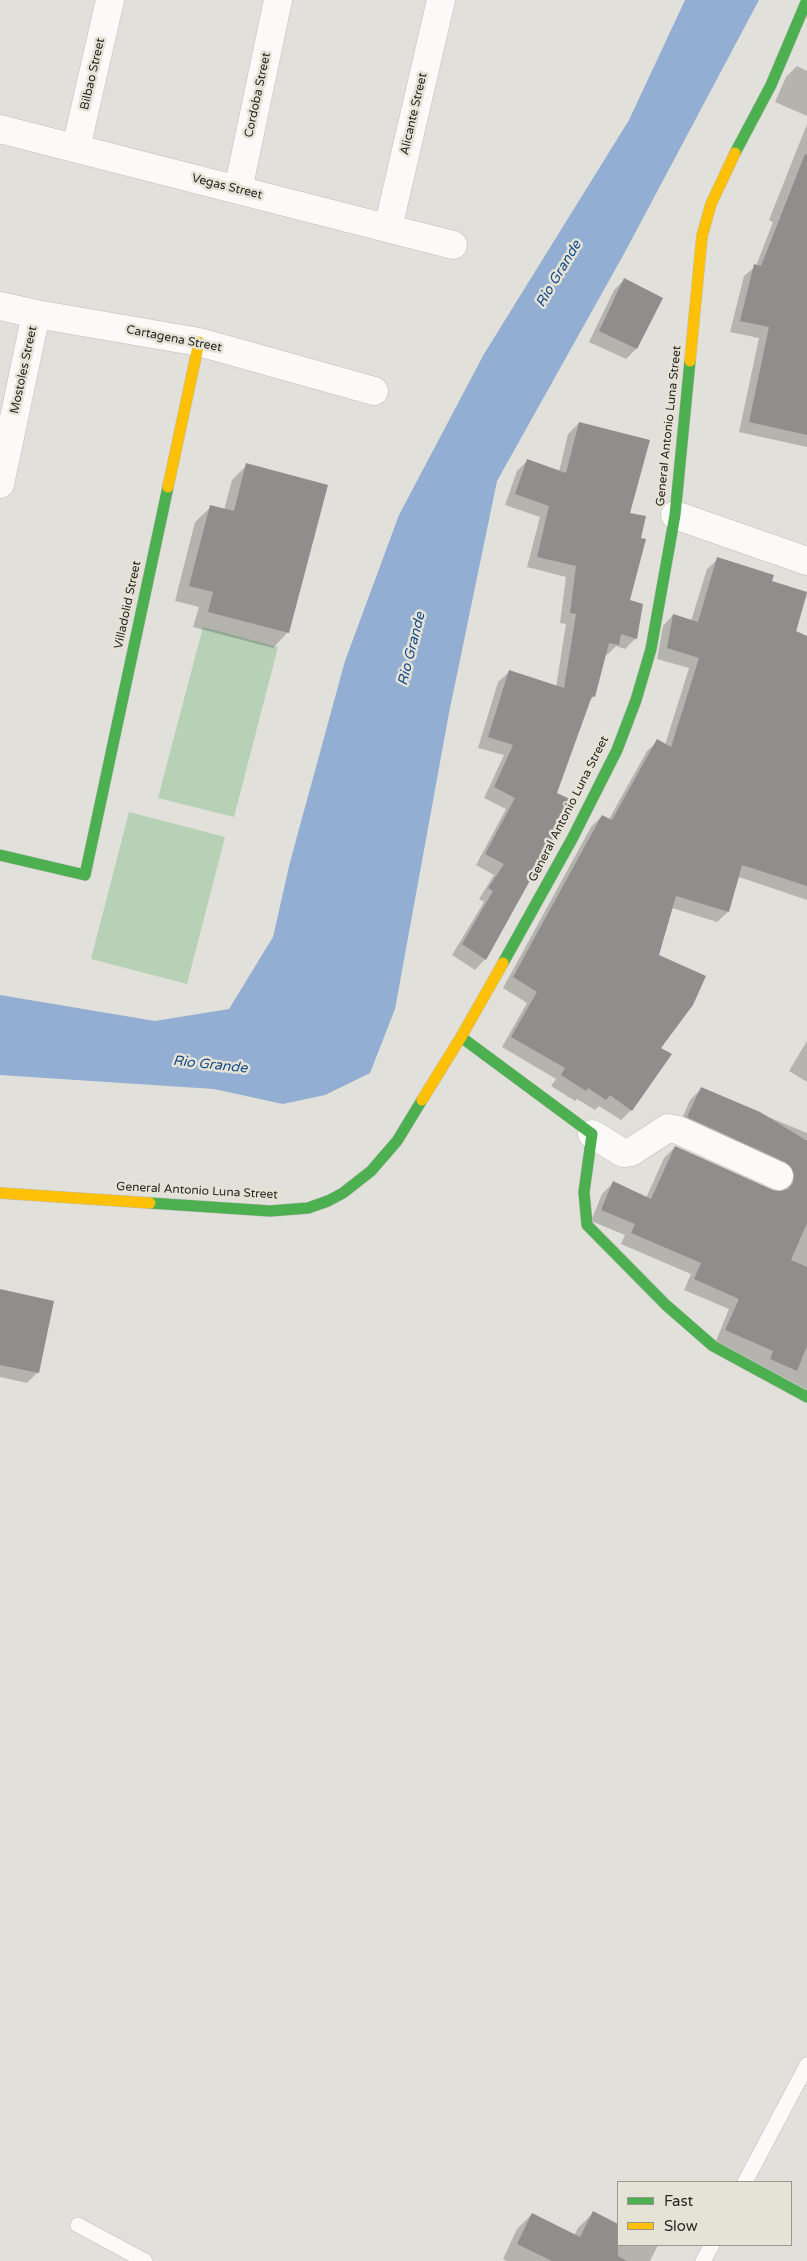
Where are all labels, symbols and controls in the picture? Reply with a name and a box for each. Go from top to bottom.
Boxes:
street label: Bilbao Street [78,37,108,111]
street label: Cordoba Street [242,51,274,139]
street label: Alicante Street [398,72,430,156]
street label: Vegas Street [190,171,264,203]
water label: Rio Grande [533,238,585,310]
street label: Cartagena Street [125,323,223,355]
street label: Mostoles Street [8,325,40,415]
street label: General Antonio Luna Street [653,345,685,507]
street label: Villadolid Street [112,560,144,650]
water label: Rio Grande [395,611,429,687]
street label: General Antonio Luna Street [526,734,612,884]
water label: Rio Grande [172,1053,248,1077]
street label: General Antonio Luna Street [116,1180,278,1202]
legend [617,2181,792,2246]
text: Fast [664,2192,693,2210]
text: Slow [664,2217,698,2235]

